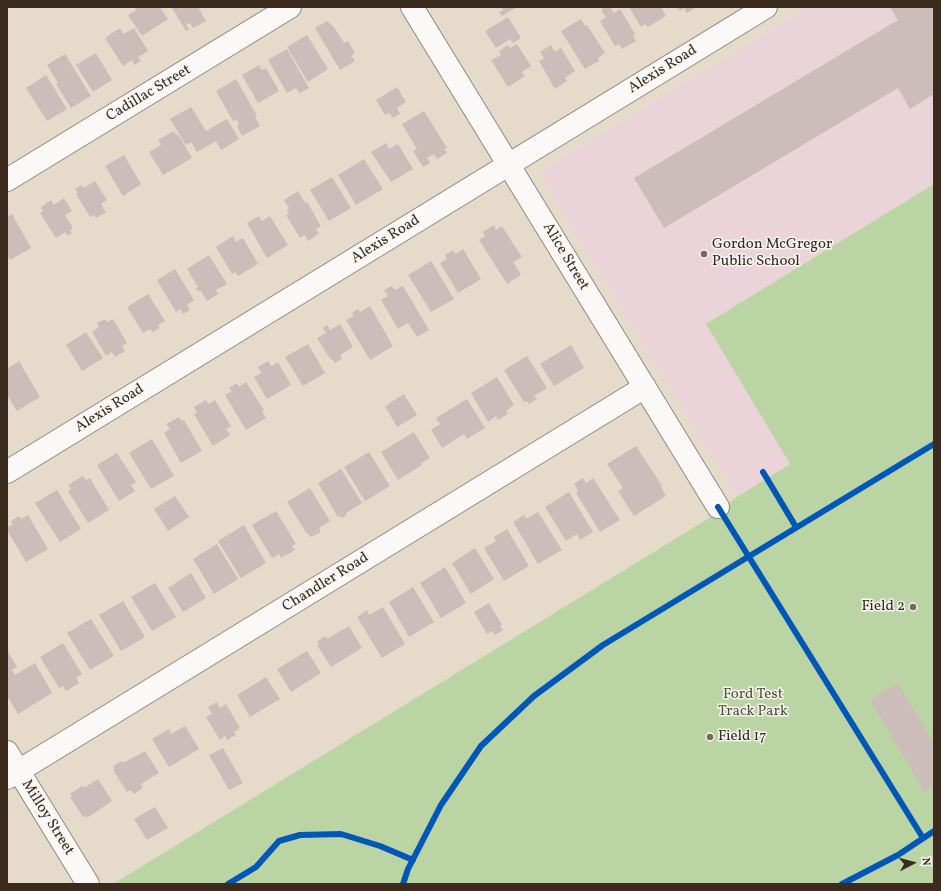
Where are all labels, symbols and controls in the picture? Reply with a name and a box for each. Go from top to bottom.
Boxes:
street label: Alexis Road [625,42,701,98]
street label: Cadillac Street [103,62,195,126]
street label: Alexis Road [348,212,424,268]
street label: Alice Street [538,220,592,294]
place label: Gordon McGregor Public School [712,236,832,271]
marker: Gordon McGregor Public School [699,249,709,259]
street label: Alexis Road [72,381,148,437]
street label: Chandler Road [280,549,372,617]
place label: Field 2 [861,598,905,616]
marker: Field 2 [908,602,918,612]
park label: Ford Test Track Park [718,686,788,721]
place label: Field 17 [718,728,767,746]
marker: Field 17 [705,732,715,742]
street label: Milloy Street [17,777,77,859]
north arrow [893,843,933,883]
text: N [918,857,933,866]

